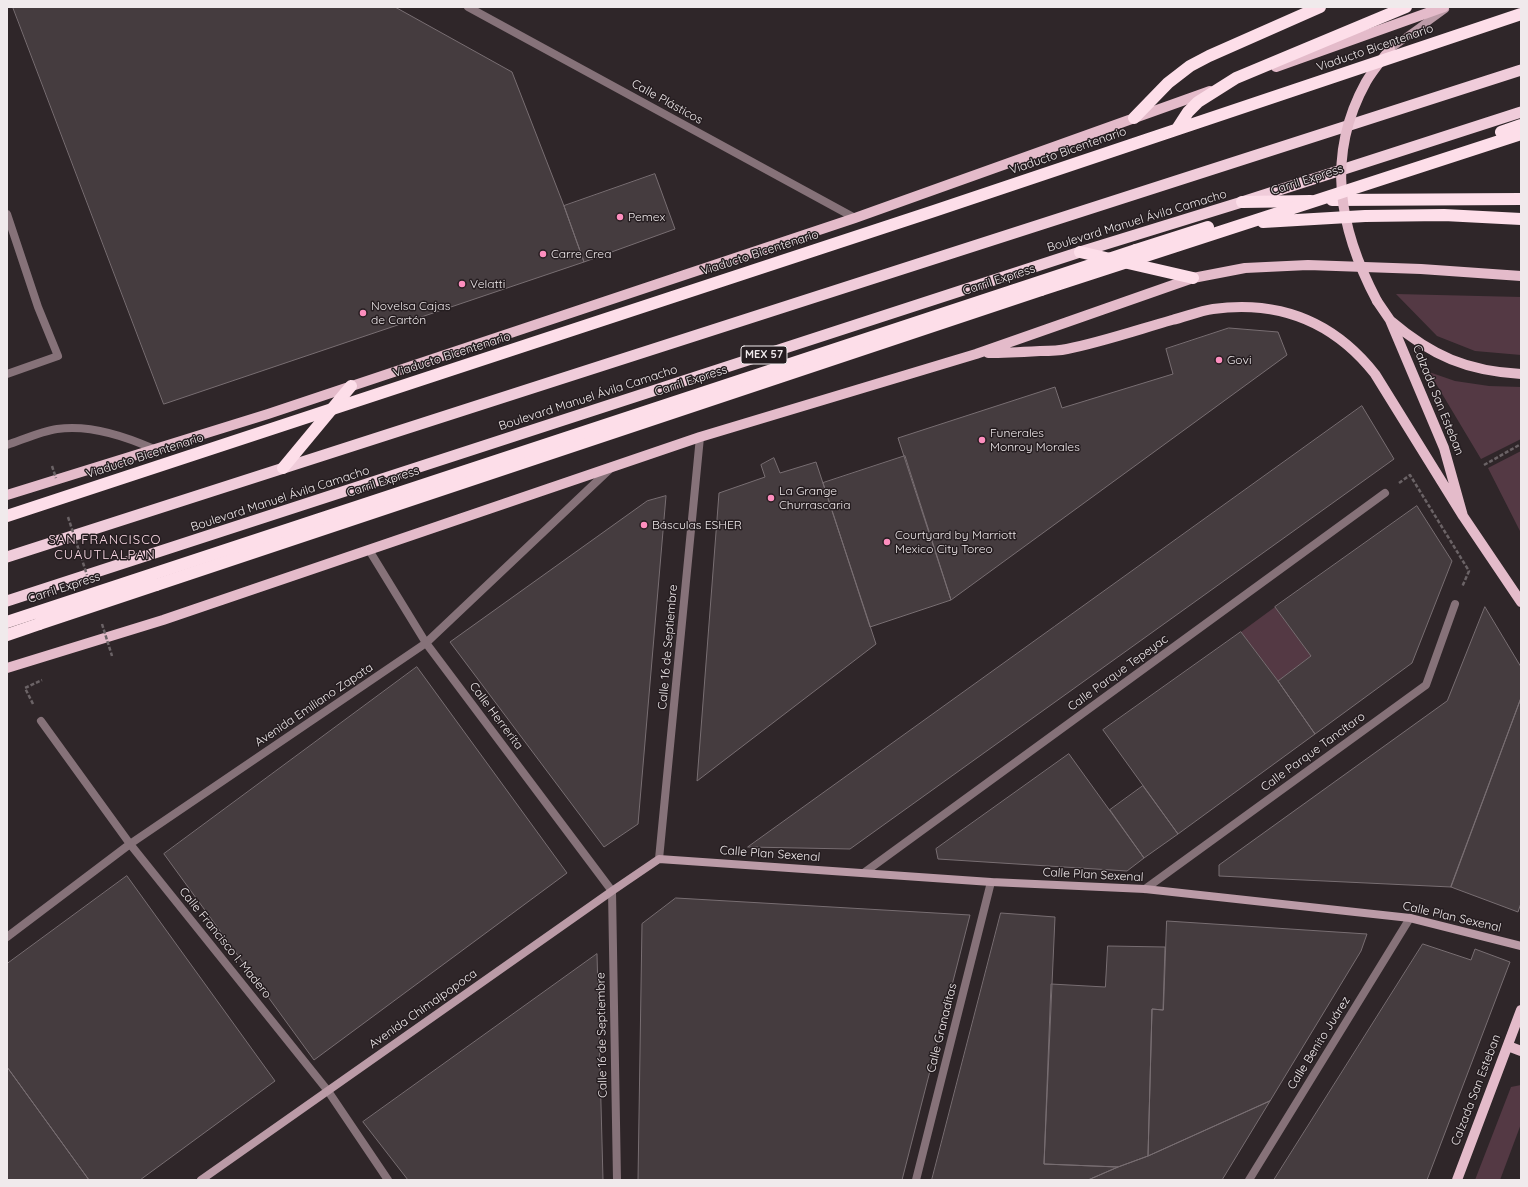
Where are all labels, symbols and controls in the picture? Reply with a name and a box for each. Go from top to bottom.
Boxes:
street label: Viaducto Bicentenario [1315,21,1435,75]
street label: Calle Plásticos [629,77,705,127]
street label: Viaducto Bicentenario [1008,124,1128,178]
street label: Carril Express [1269,162,1345,198]
street label: Boulevard Manuel Ávila Camacho [1045,187,1229,255]
place label: Pemex [628,210,665,224]
marker: Pemex [615,212,625,222]
street label: Viaducto Bicentenario [699,227,821,279]
place label: Carre Crea [551,247,611,261]
marker: Carre Crea [538,249,548,259]
street label: Carril Express [961,262,1037,298]
place label: Velatti [470,277,505,291]
marker: Velatti [457,279,467,289]
place label: Novelsa Cajas de Cartón [371,299,450,327]
marker: Novelsa Cajas de Cartón [358,308,368,318]
street label: Viaducto Bicentenario [391,329,513,381]
street label: Calzada San Esteban [1409,343,1467,457]
road number: MEX 57 [741,346,787,364]
place label: Govi [1227,353,1251,367]
marker: Govi [1214,355,1224,365]
street label: Boulevard Manuel Ávila Camacho [497,362,679,434]
street label: Carril Express [653,363,729,399]
place label: Funerales Monroy Morales [990,426,1080,454]
street label: Viaducto Bicentenario [84,430,206,482]
marker: Funerales Monroy Morales [977,435,987,445]
street label: Boulevard Manuel Ávila Camacho [189,463,371,535]
street label: Carril Express [345,464,421,500]
place label: La Grange Churrascaria [779,484,850,512]
marker: La Grange Churrascaria [766,493,776,503]
place label: Básculas ESHER [652,518,742,532]
marker: Básculas ESHER [639,520,649,530]
place label: Courtyard by Marriott Mexico City Toreo [895,528,1016,556]
district label: SAN FRANCISCO CUAUTLALPAN [48,532,162,563]
marker: Courtyard by Marriott Mexico City Toreo [882,537,892,547]
street label: Carril Express [26,570,102,606]
street label: Calle 16 de Septiembre [655,584,681,710]
street label: Calle Parque Tepeyac [1065,632,1171,714]
street label: Avenida Emiliano Zapata [252,660,376,750]
street label: Calle Herrerita [466,680,526,752]
street label: Calle Parque Tancítaro [1258,709,1368,795]
street label: Calle Plan Sexenal [719,843,821,865]
street label: Calle Plan Sexenal [1042,865,1144,885]
street label: Calle Francisco I. Madero [176,885,274,1001]
street label: Calle Plan Sexenal [1401,899,1503,935]
street label: Avenida Chimalpopoca [366,966,480,1052]
street label: Calle 16 de Septiembre [594,972,610,1098]
street label: Calle Granaditas [924,982,960,1074]
street label: Calle Benito Juárez [1285,994,1353,1092]
street label: Calzada San Esteban [1448,1033,1504,1147]

